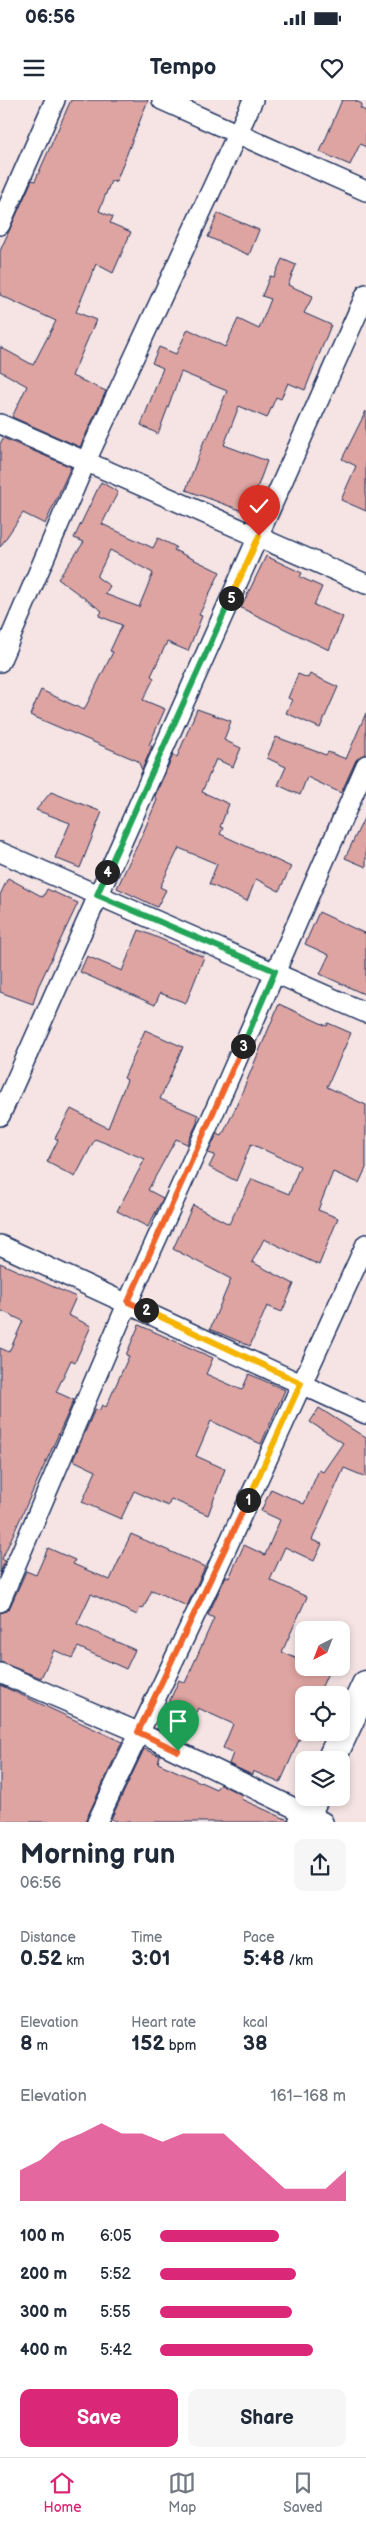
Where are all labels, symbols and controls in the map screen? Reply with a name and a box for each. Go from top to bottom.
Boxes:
text: 06:56 [25,6,75,29]
icon: menu [20,54,48,82]
text: Tempo [150,54,216,81]
icon: heart [318,54,346,82]
pin [238,485,280,536]
icon: check [245,492,273,520]
pin: 5 [218,586,244,610]
text: 5 [227,590,236,607]
pin: 4 [94,860,120,884]
text: 4 [103,864,112,881]
pin: 3 [230,1034,256,1058]
text: 3 [239,1038,248,1055]
pin: 2 [134,1298,158,1322]
text: 2 [142,1302,151,1319]
pin: 1 [236,1488,260,1512]
text: 1 [246,1492,251,1509]
north arrow [295,1621,350,1676]
map controls [295,1621,350,1806]
button: locate [295,1686,350,1741]
pin [157,1700,199,1751]
icon: arrive [164,1707,192,1735]
button: layers [295,1751,350,1806]
text: Morning run [20,1838,175,1871]
button: share [294,1839,346,1891]
text: 06:56 [20,1874,61,1893]
text: Distance [20,1929,76,1946]
text: Time [131,1929,162,1946]
text: Pace [243,1929,275,1946]
text: 0.52 [20,1946,62,1971]
text: 3:01 [131,1946,171,1971]
text: 5:48 [243,1946,285,1971]
text: km [62,1952,85,1969]
text: /km [285,1952,313,1969]
text: Elevation [20,2014,78,2031]
text: Heart rate [131,2014,196,2031]
text: kcal [243,2014,268,2031]
text: 8 [20,2031,33,2056]
text: 152 [131,2031,165,2056]
text: 38 [243,2031,268,2056]
text: m [33,2037,48,2054]
text: bpm [165,2037,196,2054]
text: Elevation [20,2087,87,2106]
text: 161–168 m [270,2087,346,2106]
text: 100 m [20,2227,65,2246]
text: 6:05 [100,2227,132,2246]
text: 200 m [20,2265,67,2284]
text: 5:52 [100,2265,131,2284]
text: 300 m [20,2303,67,2322]
text: 5:55 [100,2303,131,2322]
text: 400 m [20,2341,67,2360]
text: 5:42 [100,2341,132,2360]
button: Save [20,2389,178,2447]
button: Share [188,2389,346,2447]
tab: Home [43,2469,81,2516]
tab: Map [168,2469,196,2516]
tab: Saved [283,2469,323,2516]

